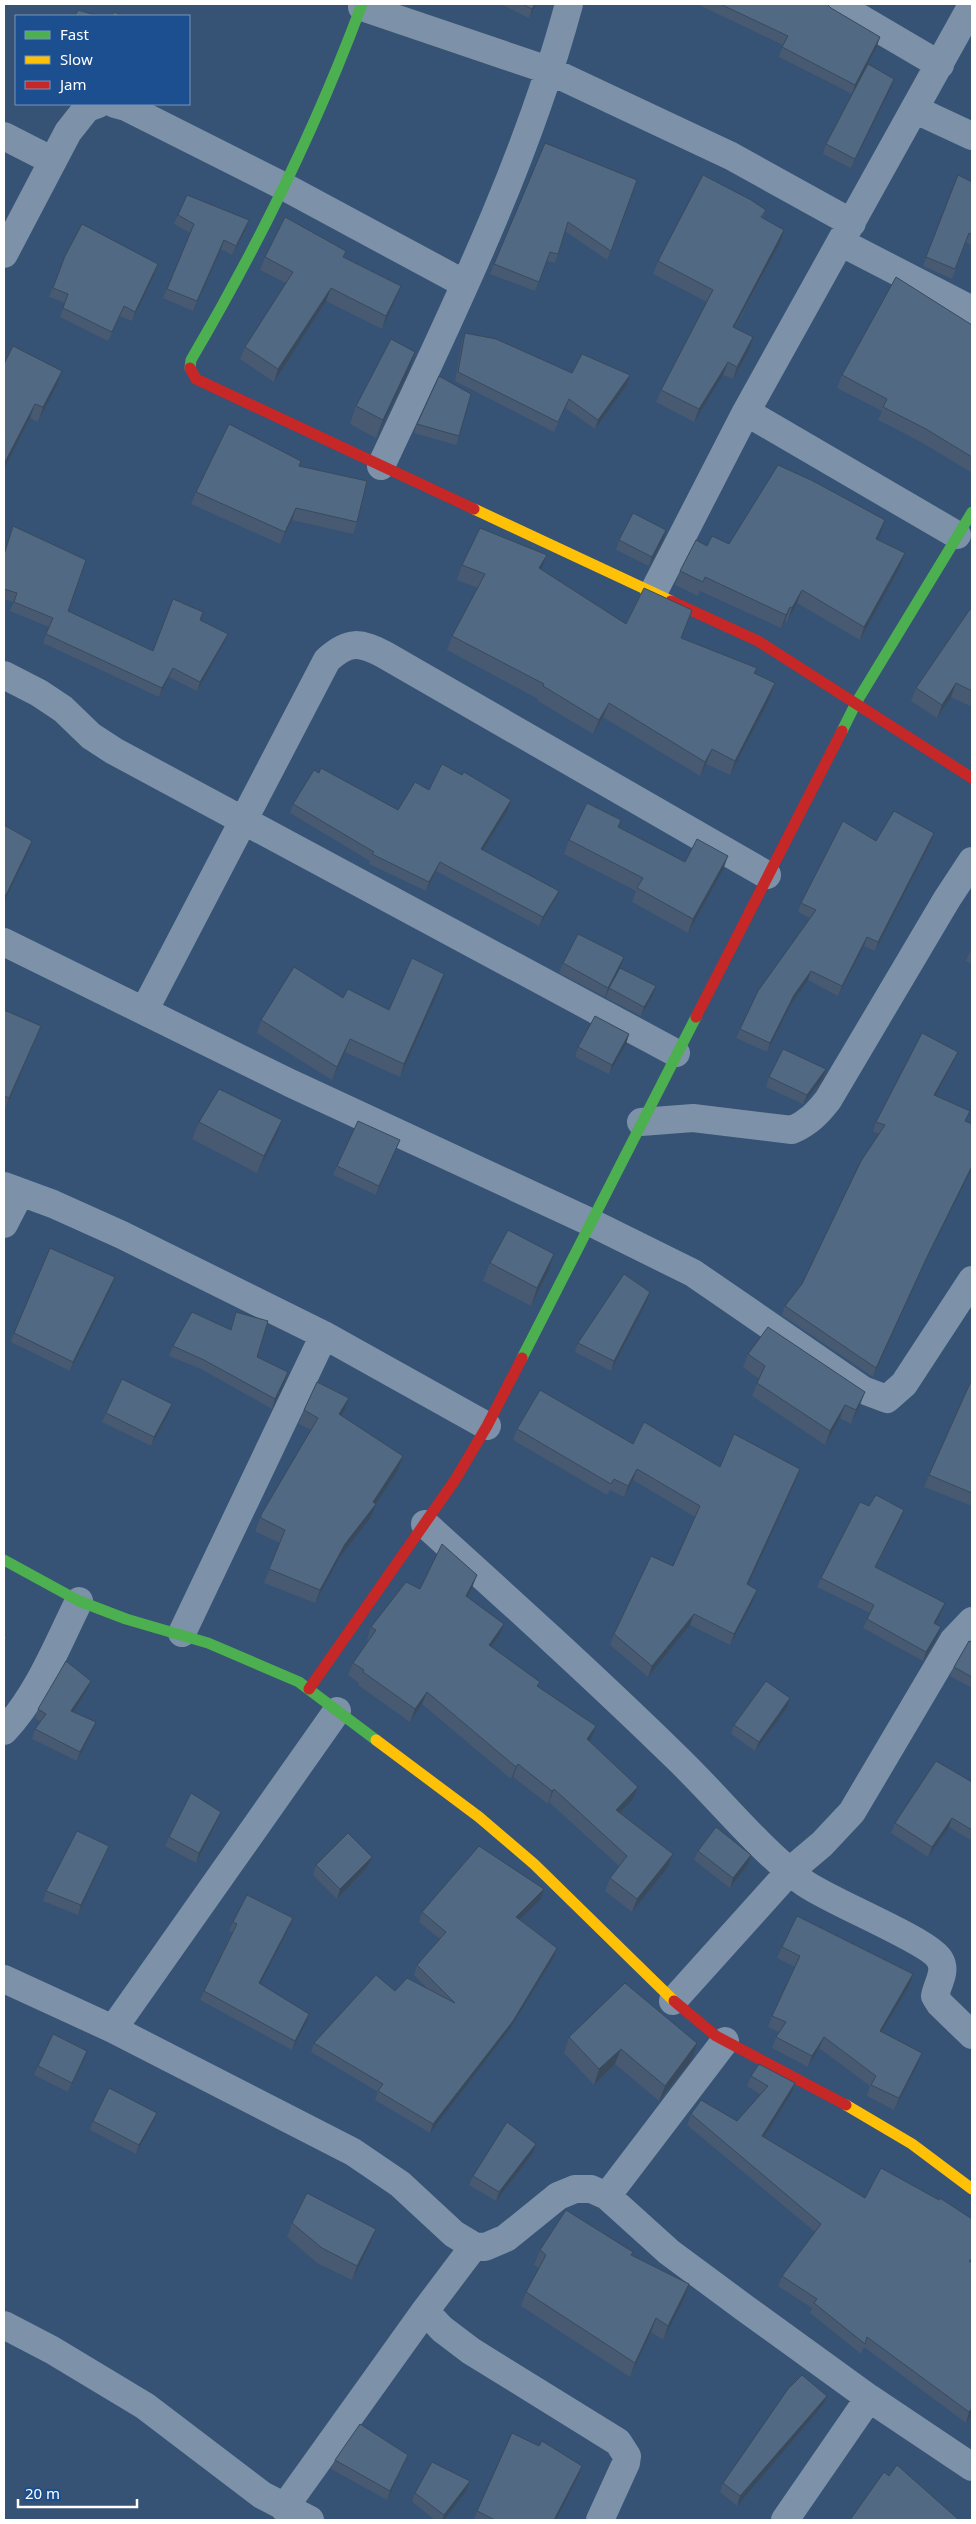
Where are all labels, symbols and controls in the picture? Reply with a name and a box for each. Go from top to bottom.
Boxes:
legend [15,15,190,105]
text: Fast [60,24,89,44]
text: Slow [60,49,93,69]
text: Jam [58,74,87,94]
scale bar [18,2476,136,2508]
text: 20 m [25,2483,60,2503]

